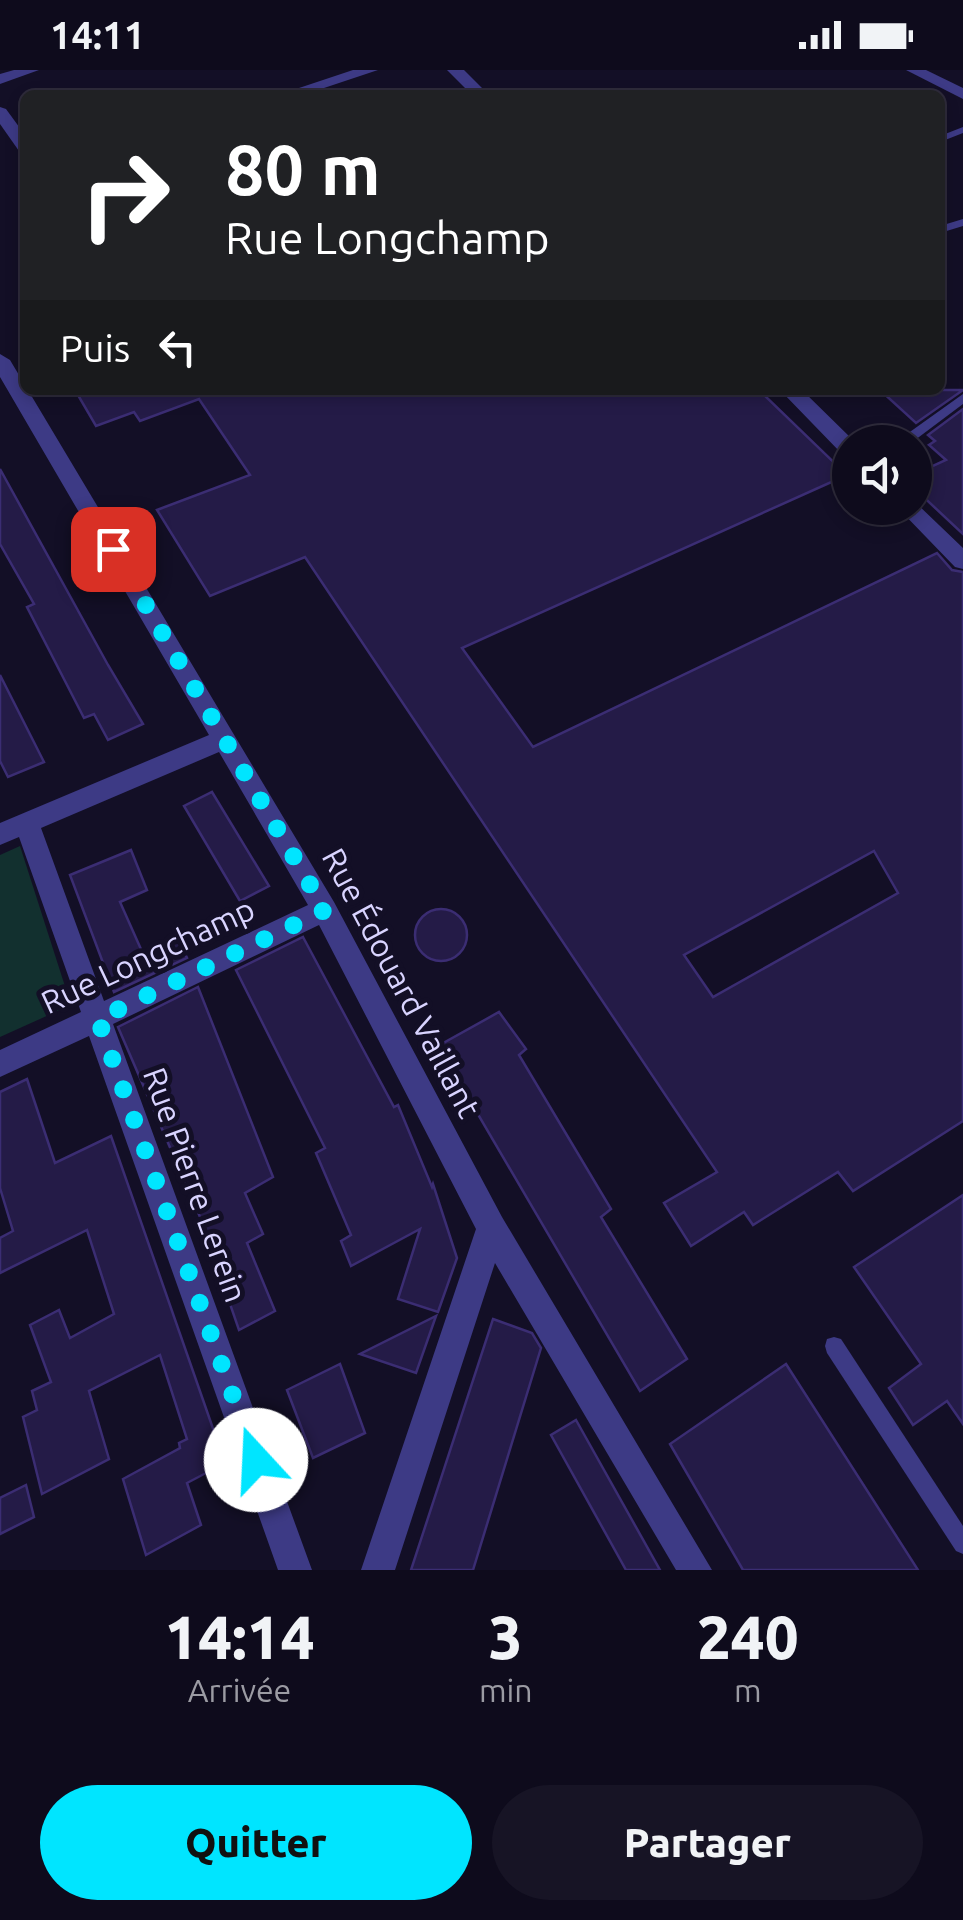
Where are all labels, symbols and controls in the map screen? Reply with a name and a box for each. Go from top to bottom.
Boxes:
text: 14:11 [50,14,145,56]
icon: right [60,130,190,260]
text: 80 m [225,130,381,208]
text: Rue Longchamp [225,212,550,263]
icon: left [150,320,205,375]
text: Puis [60,327,130,369]
map controls [832,425,932,525]
button: sound [832,425,932,525]
pin [71,507,156,592]
icon: arrive [86,522,141,577]
street label: Rue Édouard Vaillant [316,842,488,1123]
street label: Rue Longchamp [35,890,260,1020]
street label: Rue Pierre Lerein [137,1063,255,1307]
position arrow [204,1408,308,1512]
text: 14:14 [164,1603,315,1670]
text: 3 [489,1603,523,1670]
text: 240 [697,1603,799,1670]
text: Arrivée [188,1672,291,1708]
text: min [479,1672,533,1708]
text: m [734,1672,762,1708]
button: Quitter [40,1785,472,1900]
button: Partager [492,1785,923,1900]

